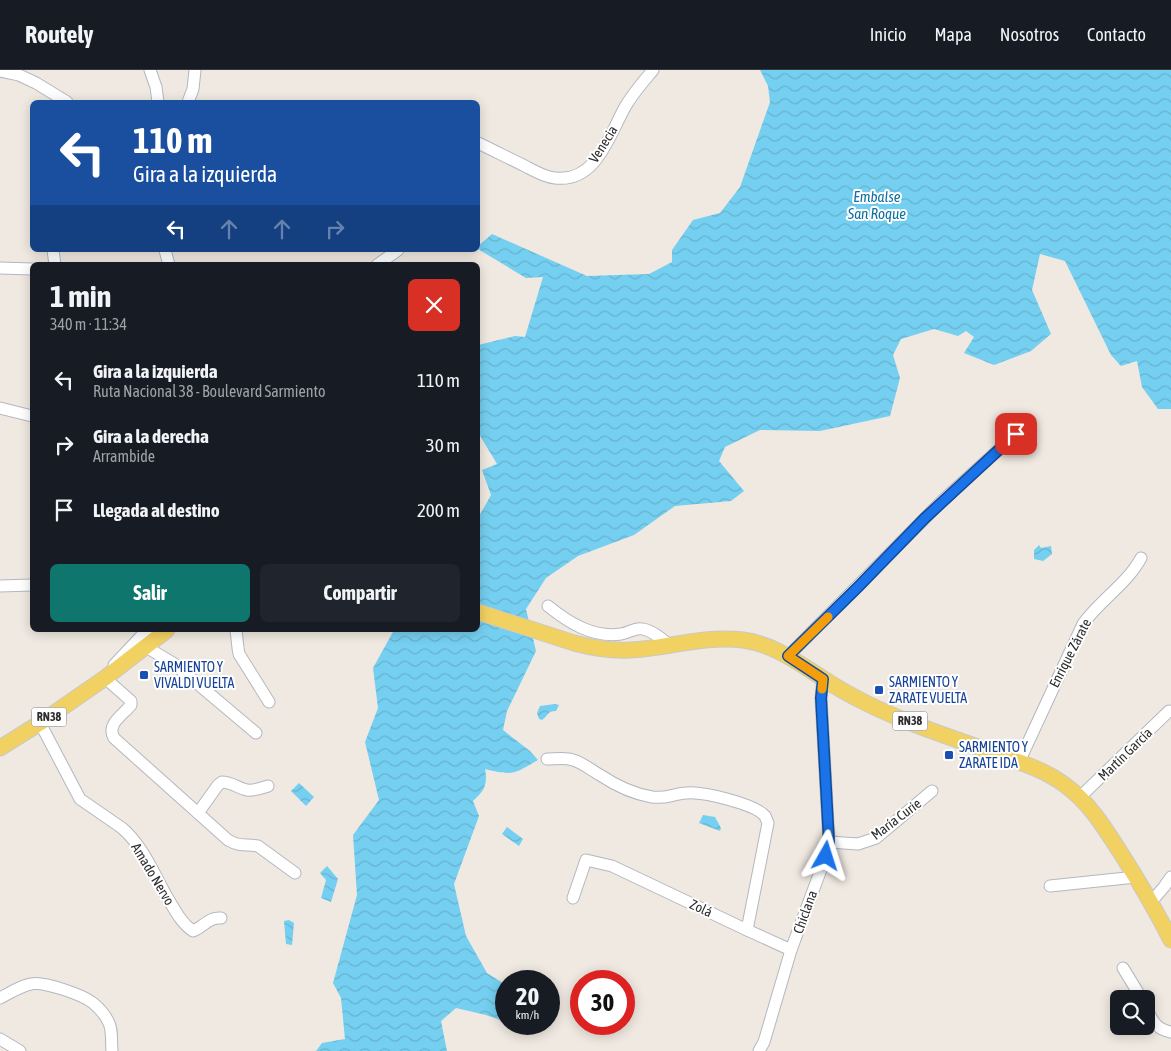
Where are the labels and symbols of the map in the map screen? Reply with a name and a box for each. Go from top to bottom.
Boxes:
street label: Venecia [585,122,621,166]
water label: Embalse San Roque [847,188,906,222]
pin [995,413,1037,455]
street label: Enrique Zárate [1046,616,1094,690]
place label: SARMIENTO Y VIVALDI VUELTA [154,659,234,691]
marker: SARMIENTO Y VIVALDI VUELTA [138,669,150,681]
place label: SARMIENTO Y ZARATE VUELTA [889,674,967,706]
marker: SARMIENTO Y ZARATE VUELTA [873,684,885,696]
road number: RN38 [32,708,66,726]
road number: RN38 [892,711,928,730]
street label: Martín García [1095,724,1155,784]
place label: SARMIENTO Y ZARATE IDA [959,739,1029,771]
marker: SARMIENTO Y ZARATE IDA [943,749,955,761]
street label: María Curie [868,795,924,843]
position arrow [799,829,851,881]
street label: Amado Nervo [128,840,178,908]
street label: Chiclana [790,888,820,936]
street label: Zolá [687,896,715,920]
speed limit sign: 30 [570,970,635,1035]

